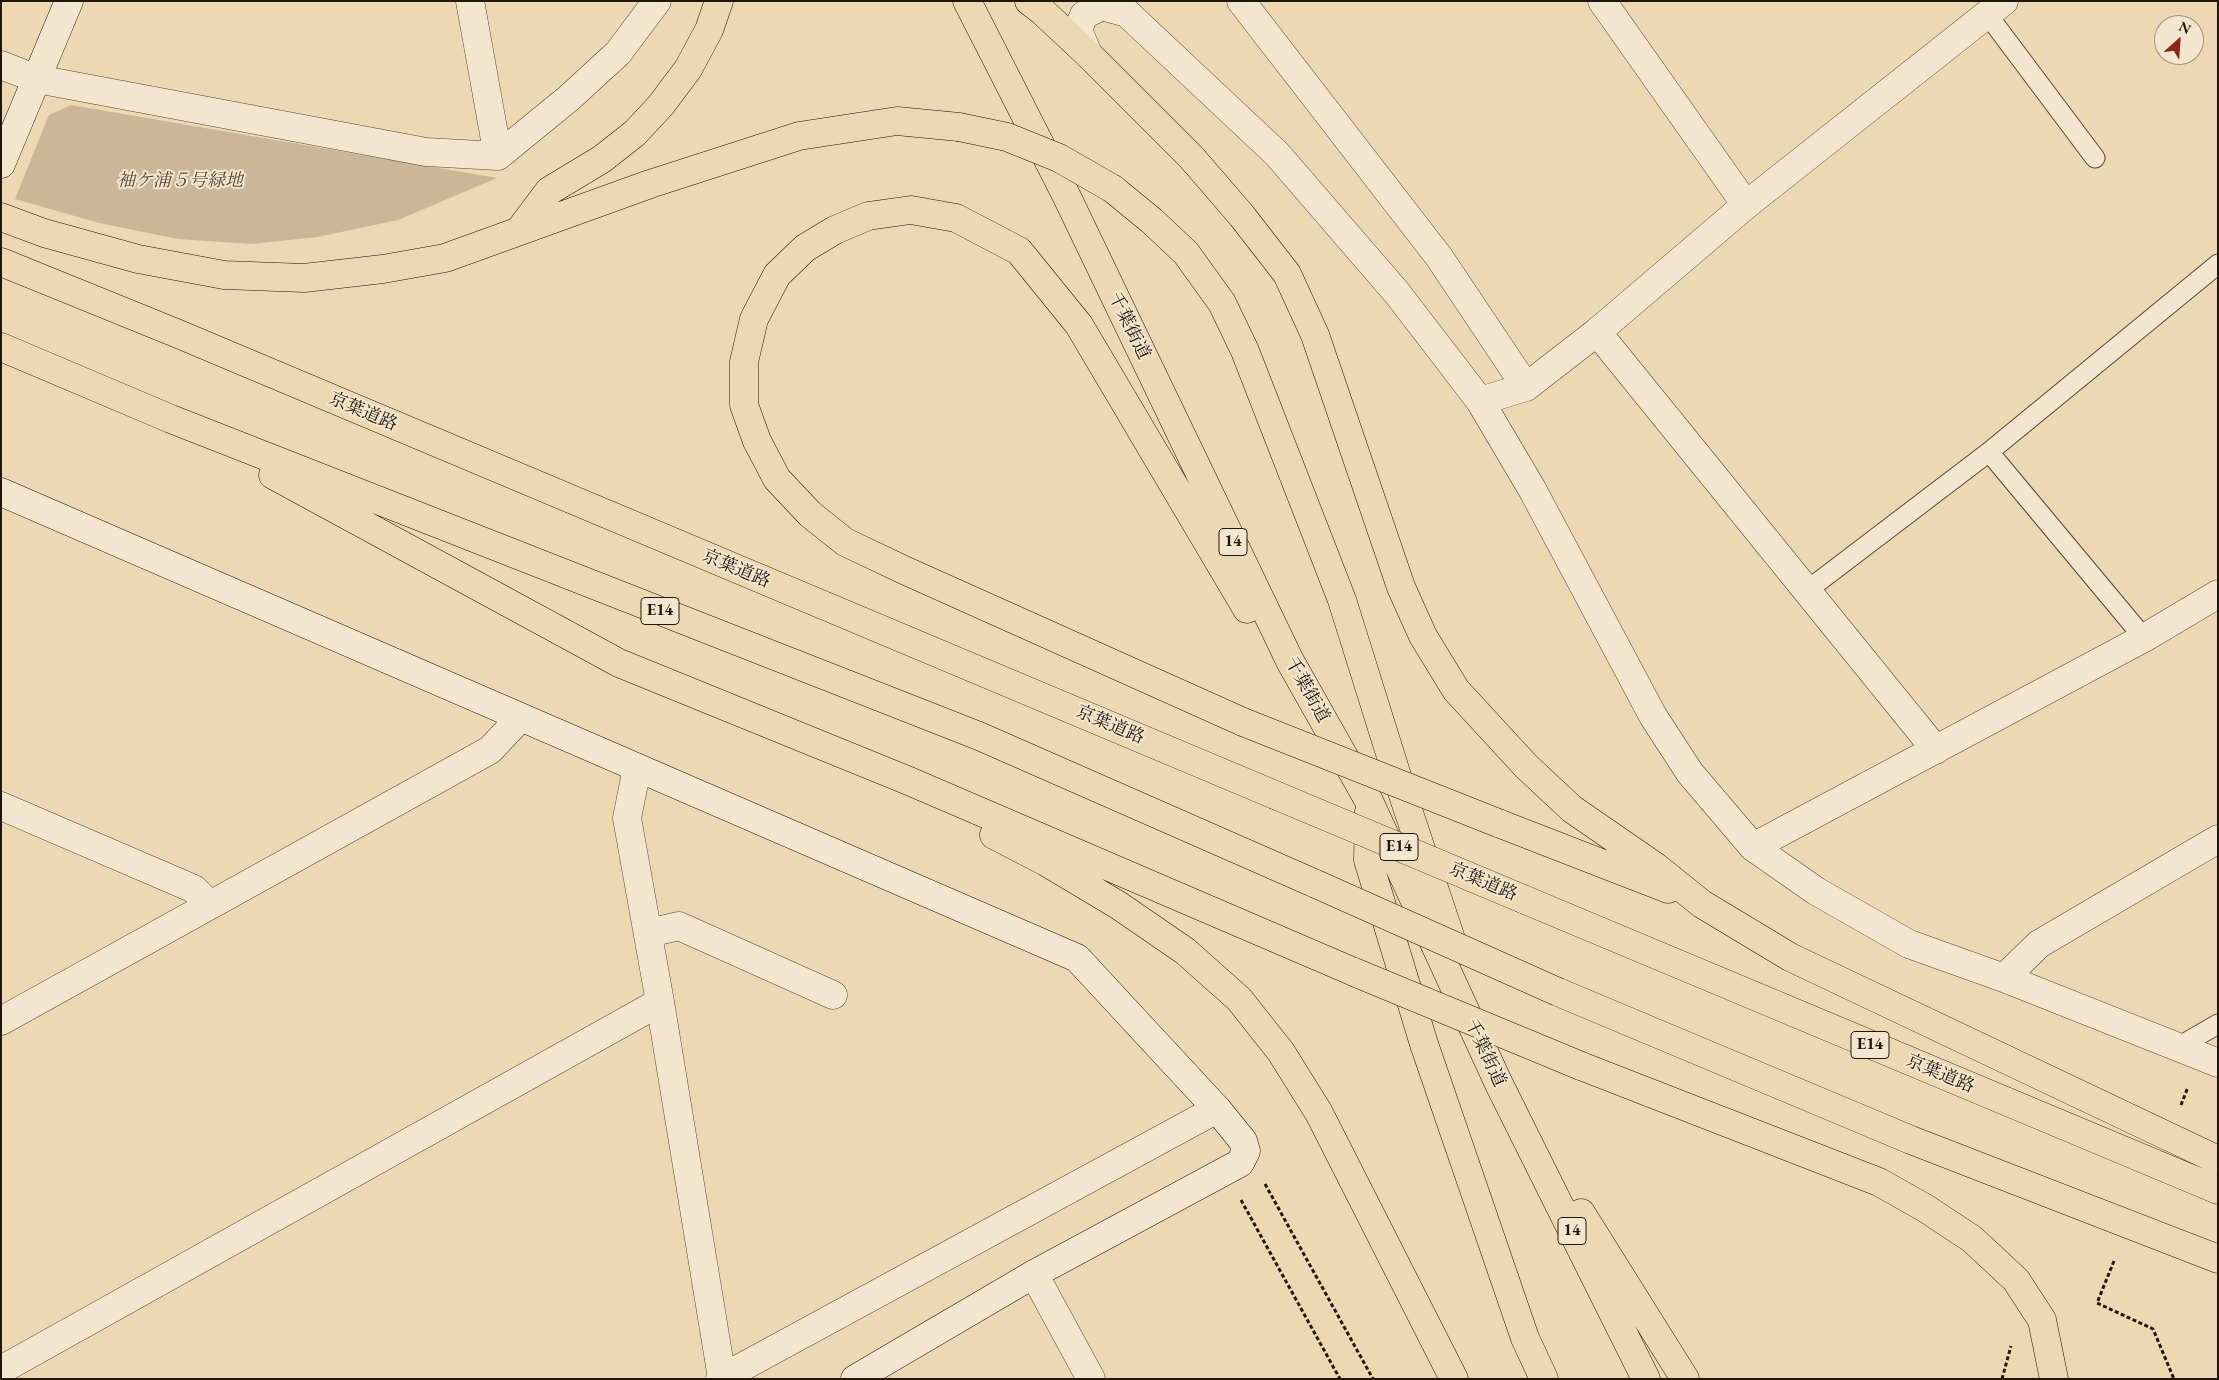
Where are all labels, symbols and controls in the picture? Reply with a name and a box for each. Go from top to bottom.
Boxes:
north arrow [2154,15,2204,65]
text: N [2176,17,2194,38]
park label: 袖ケ浦５号緑地 [117,170,243,192]
street label: 千葉街道 [1104,289,1154,363]
street label: 京葉道路 [326,388,400,436]
road number: 14 [1219,528,1247,556]
street label: 京葉道路 [699,545,773,593]
road number: E14 [641,598,679,624]
street label: 千葉街道 [1280,653,1334,727]
street label: 京葉道路 [1073,701,1147,749]
road number: E14 [1380,834,1418,860]
street label: 京葉道路 [1446,858,1520,906]
street label: 千葉街道 [1460,1016,1510,1090]
road number: E14 [1851,1032,1889,1058]
street label: 京葉道路 [1903,1050,1977,1098]
road number: 14 [1558,1218,1586,1244]

